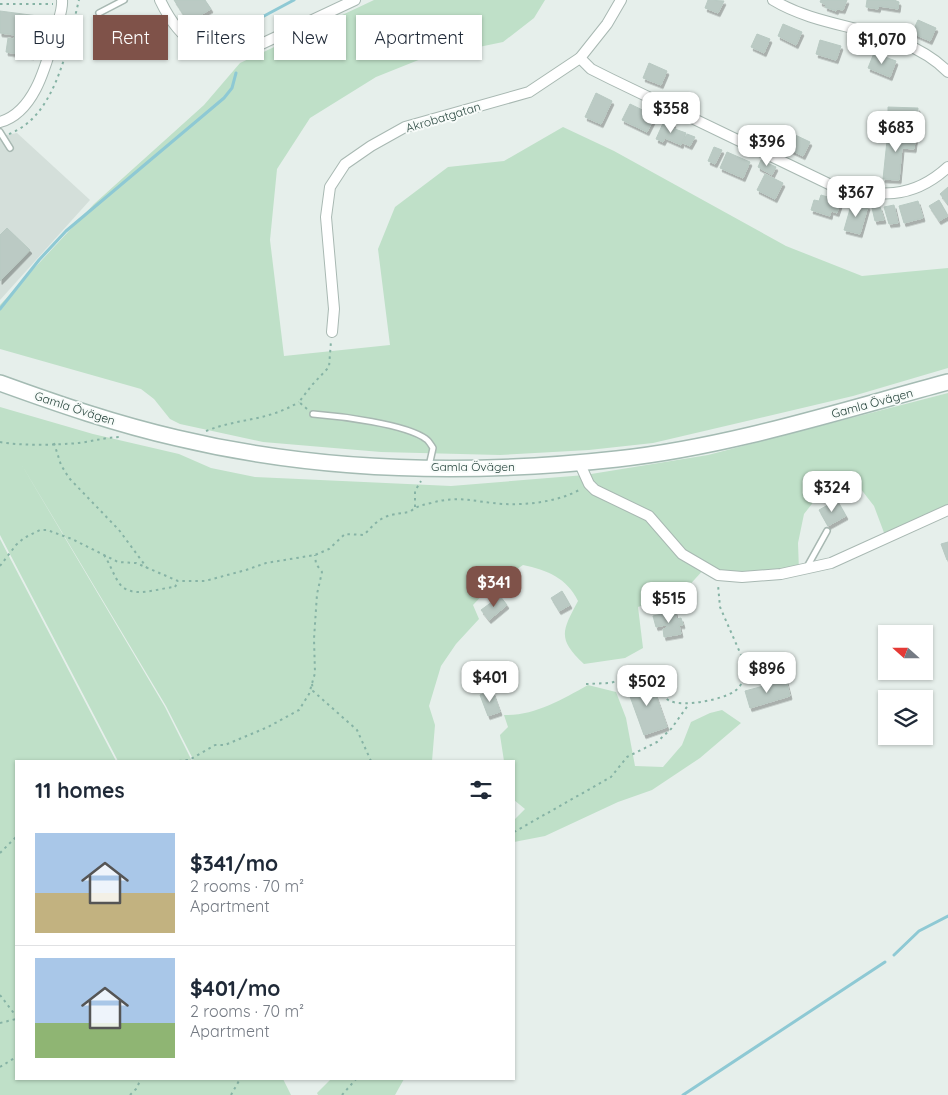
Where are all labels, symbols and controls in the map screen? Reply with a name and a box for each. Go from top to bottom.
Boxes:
chip: Buy [15,15,83,60]
chip: Rent [93,15,168,60]
chip: Filters [178,15,264,60]
chip: New [274,15,346,60]
chip: Apartment [356,15,482,60]
pin: $1,070 [841,22,923,65]
text: $1,070 [858,29,906,49]
pin: $358 [641,92,701,134]
text: $358 [653,98,689,118]
street label: Akrobatgatan [404,99,482,135]
pin: $683 [866,110,926,153]
text: $683 [878,117,914,137]
pin: $396 [737,124,797,167]
text: $396 [749,131,785,151]
pin: $367 [826,176,886,218]
text: $367 [838,182,874,202]
street label: Gamla Övägen [830,385,914,421]
street label: Gamla Övägen [33,388,117,428]
street label: Gamla Övägen [431,459,515,474]
pin: $324 [802,470,862,513]
text: $324 [814,477,850,497]
pin: $341 [464,566,524,608]
text: $341 [477,572,511,592]
pin: $515 [639,582,699,624]
text: $515 [652,588,686,608]
north arrow [878,625,932,680]
map controls [878,625,933,745]
pin: $896 [737,652,797,694]
text: $896 [749,658,785,678]
pin: $401 [460,660,520,703]
pin: $502 [617,664,677,707]
text: $401 [472,667,508,687]
text: $502 [628,671,666,691]
button: layers [878,690,933,745]
icon: filters [467,776,495,804]
text: 11 homes [35,777,125,803]
text: $341/mo [190,850,278,876]
icon: home [75,853,135,913]
text: 2 rooms · 70 m² [190,876,304,896]
text: Apartment [190,896,270,916]
text: $401/mo [190,975,280,1001]
icon: home [75,978,135,1038]
text: 2 rooms · 70 m² [190,1001,304,1021]
text: Apartment [190,1021,270,1041]

